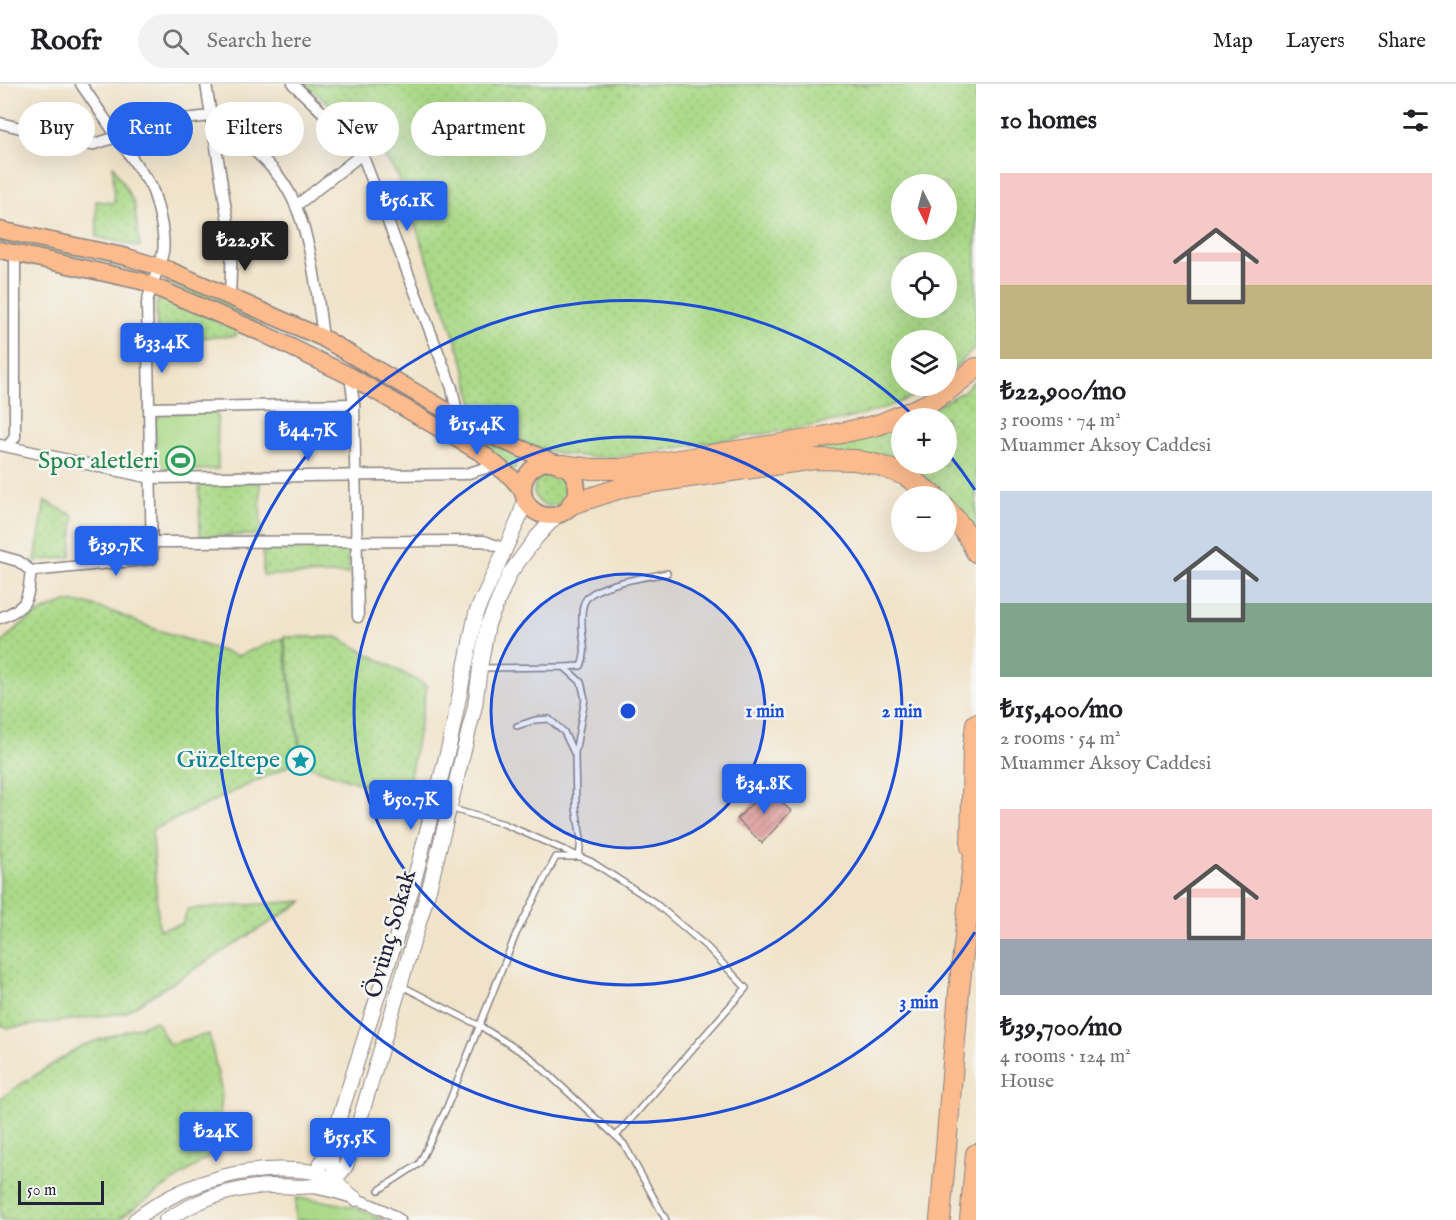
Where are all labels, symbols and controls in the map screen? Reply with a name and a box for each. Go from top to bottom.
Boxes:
search box [138,14,558,68]
text: Roofr [30,24,102,59]
icon: search [159,25,192,58]
text: Search here [207,27,312,55]
text: Map [1213,28,1253,55]
text: Layers [1286,28,1345,55]
text: Share [1378,28,1426,55]
chip: Buy [18,102,95,156]
chip: Rent [107,102,193,156]
chip: Filters [205,102,304,156]
chip: New [316,102,399,156]
chip: Apartment [411,102,546,156]
text: 10 homes [1000,104,1097,137]
icon: filters [1399,104,1432,137]
north arrow [891,174,957,240]
map controls [891,174,957,552]
pin: ₺56.1K [358,181,456,232]
text: ₺56.1K [380,188,434,213]
icon: home [1162,212,1270,320]
pin: ₺22.9K [196,221,294,272]
text: ₺22.9K [216,228,274,253]
button: locate [891,252,957,318]
pin: ₺33.4K [113,323,211,374]
text: ₺33.4K [134,330,190,355]
button: layers [891,330,957,396]
text: ₺22,900/mo [1000,375,1126,408]
pin: ₺15.4K [428,405,526,456]
button: + [891,408,957,474]
text: 3 rooms · 74 m² [1000,408,1121,433]
pin: ₺44.7K [259,411,357,462]
text: ₺15.4K [450,412,504,437]
text: ₺44.7K [279,418,337,443]
text: Muammer Aksoy Caddesi [1000,433,1211,458]
sports icon: Spor aletleri [164,445,196,477]
place label: Spor aletleri [38,446,159,477]
button: − [891,486,957,552]
pin: ₺39.7K [67,526,165,577]
icon: home [1162,530,1270,638]
text: ₺39.7K [89,533,143,558]
text: ₺15,400/mo [1000,693,1123,726]
centre of rings [618,701,638,721]
text: 1 min [746,701,785,724]
text: 2 min [882,701,923,724]
text: 2 rooms · 54 m² [1000,726,1121,751]
place icon: Güzeltepe [285,744,317,776]
place label: Güzeltepe [177,745,280,776]
text: Muammer Aksoy Caddesi [1000,751,1211,776]
pin: ₺34.8K [715,764,813,815]
text: ₺34.8K [736,771,792,796]
pin: ₺50.7K [362,780,460,831]
text: ₺50.7K [383,787,439,812]
icon: home [1162,848,1270,956]
street label: Övünç Sokak [358,866,424,1002]
text: 3 min [900,992,939,1015]
text: ₺39,700/mo [1000,1011,1122,1044]
text: 4 rooms · 124 m² [1000,1044,1131,1069]
text: House [1000,1069,1054,1094]
pin: ₺24K [180,1112,252,1163]
pin: ₺55.5K [301,1118,399,1169]
text: ₺24K [193,1119,239,1144]
text: ₺55.5K [324,1125,376,1150]
scale bar [18,1178,104,1206]
text: 50 m [27,1181,56,1201]

